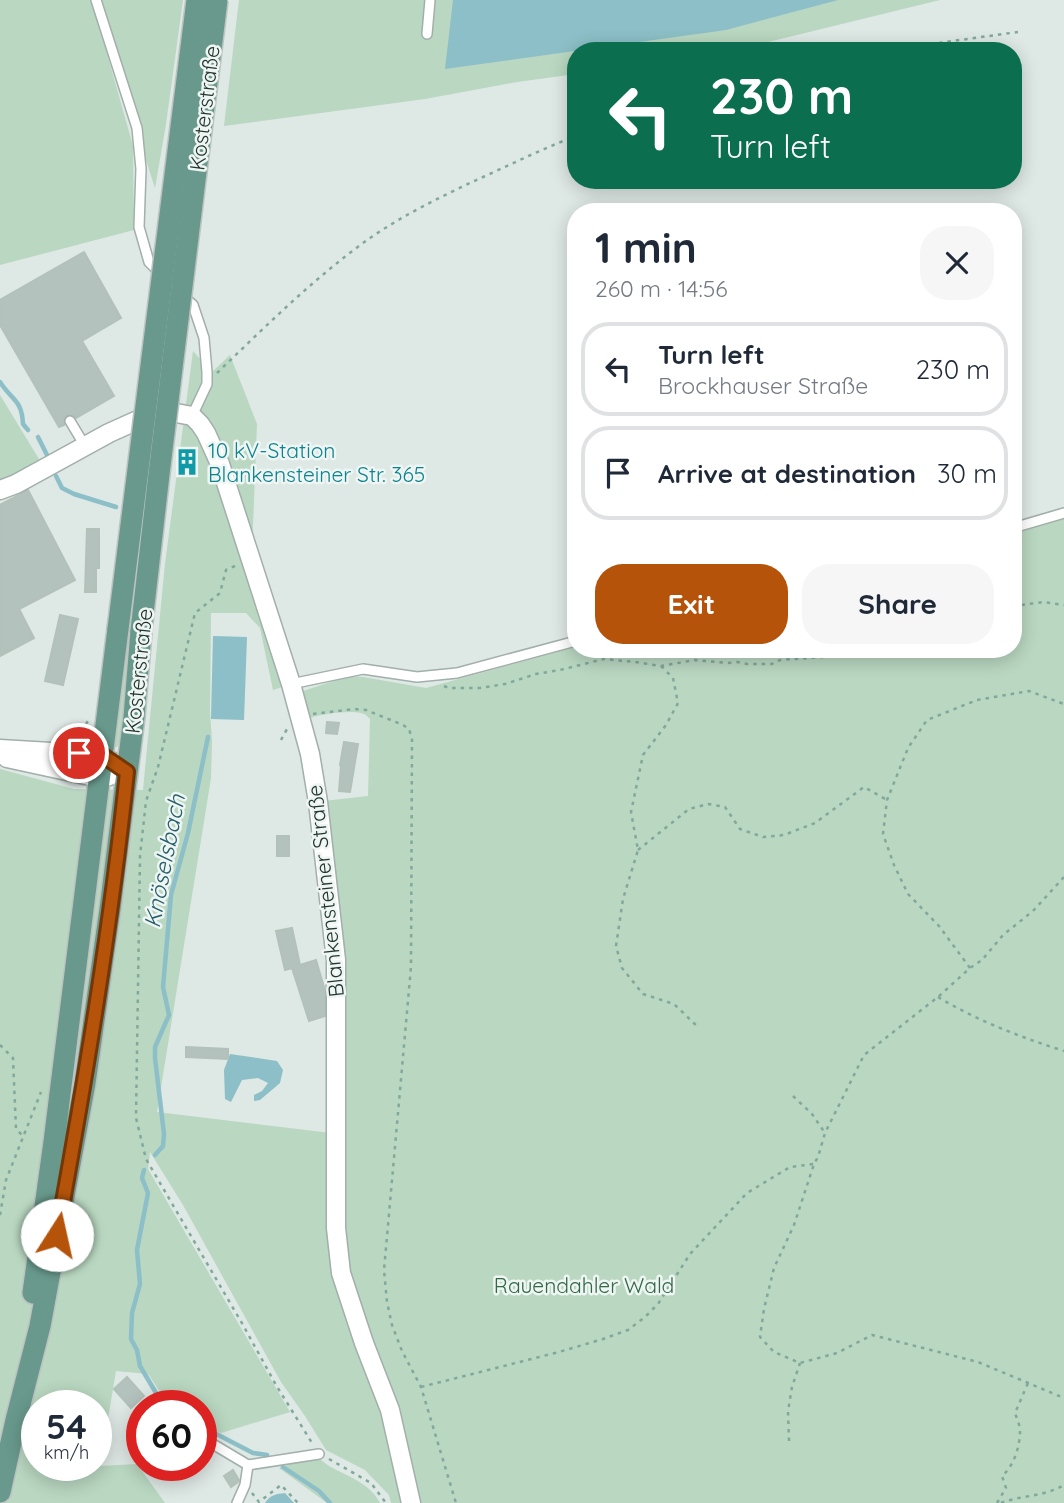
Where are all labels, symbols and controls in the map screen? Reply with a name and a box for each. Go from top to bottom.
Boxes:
street label: Kosterstraße [183,44,225,172]
text: 230 m [710,65,853,126]
icon: left [595,70,686,161]
text: Turn left [710,126,831,166]
text: 1 min [595,221,697,274]
button: close [920,226,994,300]
text: 260 m · 14:56 [595,274,728,303]
text: Turn left [658,338,765,371]
icon: left [599,350,637,388]
text: 230 m [916,353,990,386]
text: Brockhauser Straße [658,371,868,400]
place label: 10 kV-Station Blankensteiner Str. 365 [208,437,425,487]
building icon: 10 kV-Station Blankensteiner Str. 365 [172,447,202,477]
icon: arrive [599,454,637,492]
text: Arrive at destination [658,457,916,490]
text: 30 m [937,457,997,490]
button: Exit [595,564,788,644]
button: Share [802,564,994,644]
street label: Kosterstraße [119,607,157,735]
pin [49,723,109,783]
icon: arrive [60,734,98,772]
street label: Blankensteiner Straße [301,784,349,998]
water label: Knöselsbach [137,791,191,930]
position arrow [20,1198,94,1272]
park label: Rauendahler Wald [494,1272,674,1298]
speed limit sign: 60 [126,1390,217,1481]
text: 54 [46,1404,87,1448]
text: km/h [44,1441,89,1464]

